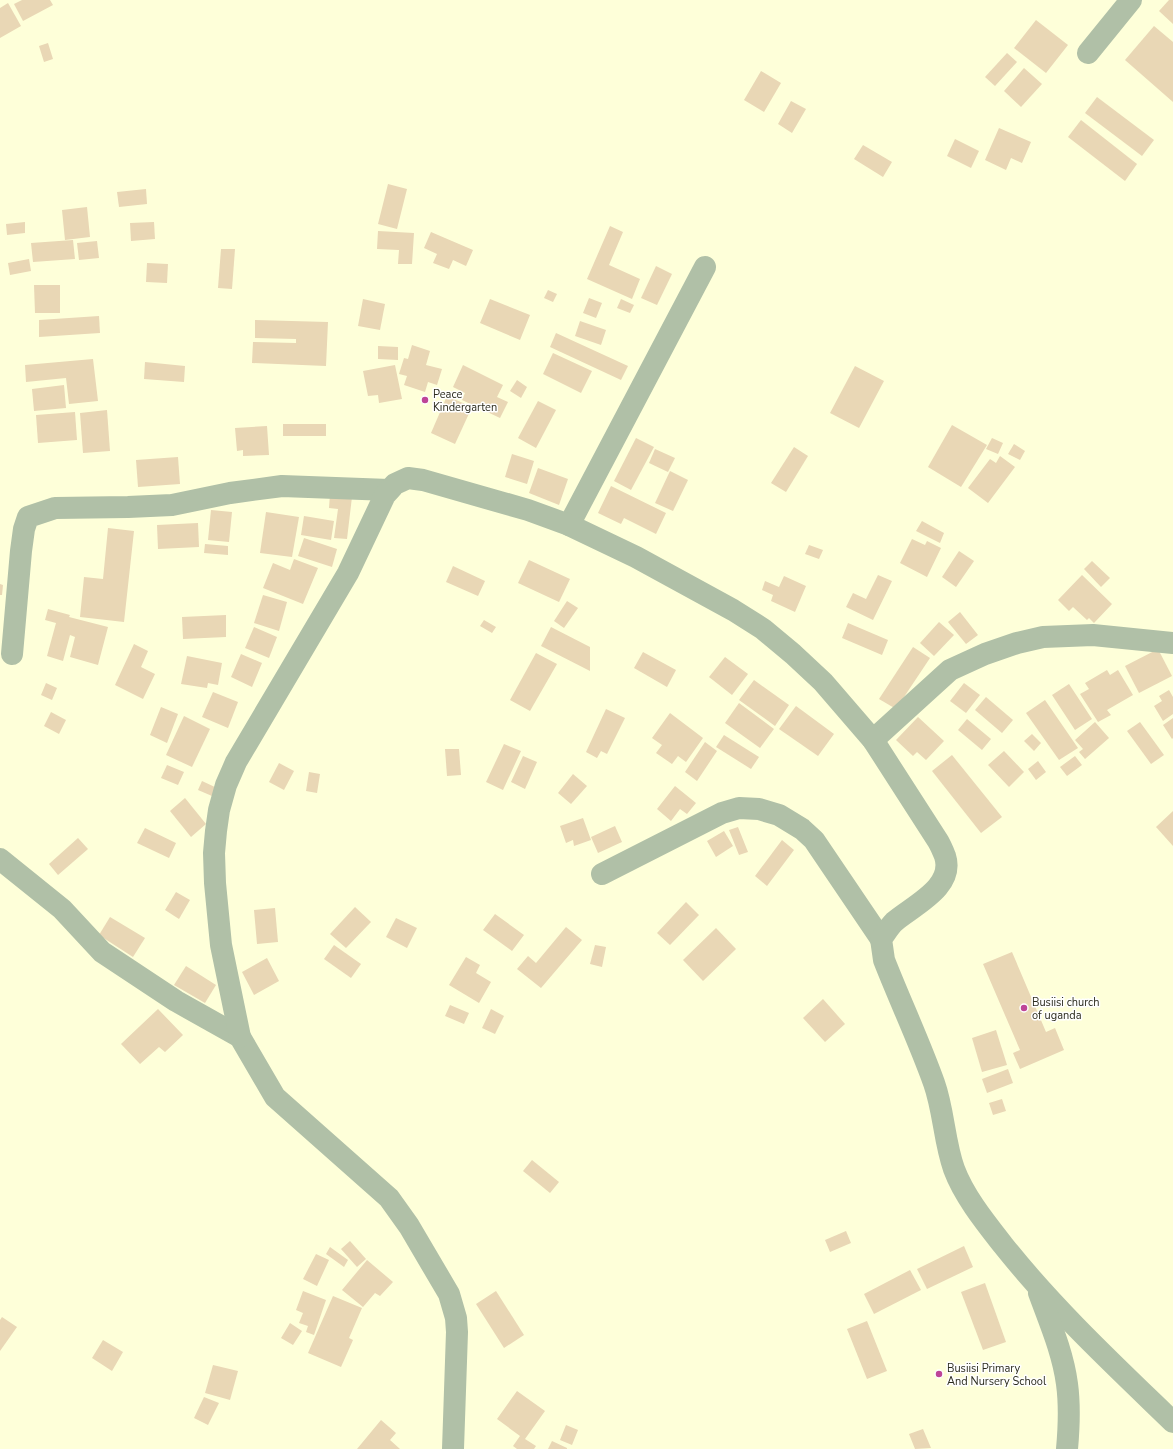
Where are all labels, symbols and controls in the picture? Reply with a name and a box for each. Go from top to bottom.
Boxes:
place label: Peace Kindergarten [433,387,497,415]
marker: Peace Kindergarten [420,395,430,405]
place label: Busiisi church of uganda [1032,995,1099,1023]
marker: Busiisi church of uganda [1019,1003,1029,1013]
place label: Busiisi Primary And Nursery School [947,1361,1047,1389]
marker: Busiisi Primary And Nursery School [934,1369,944,1379]

